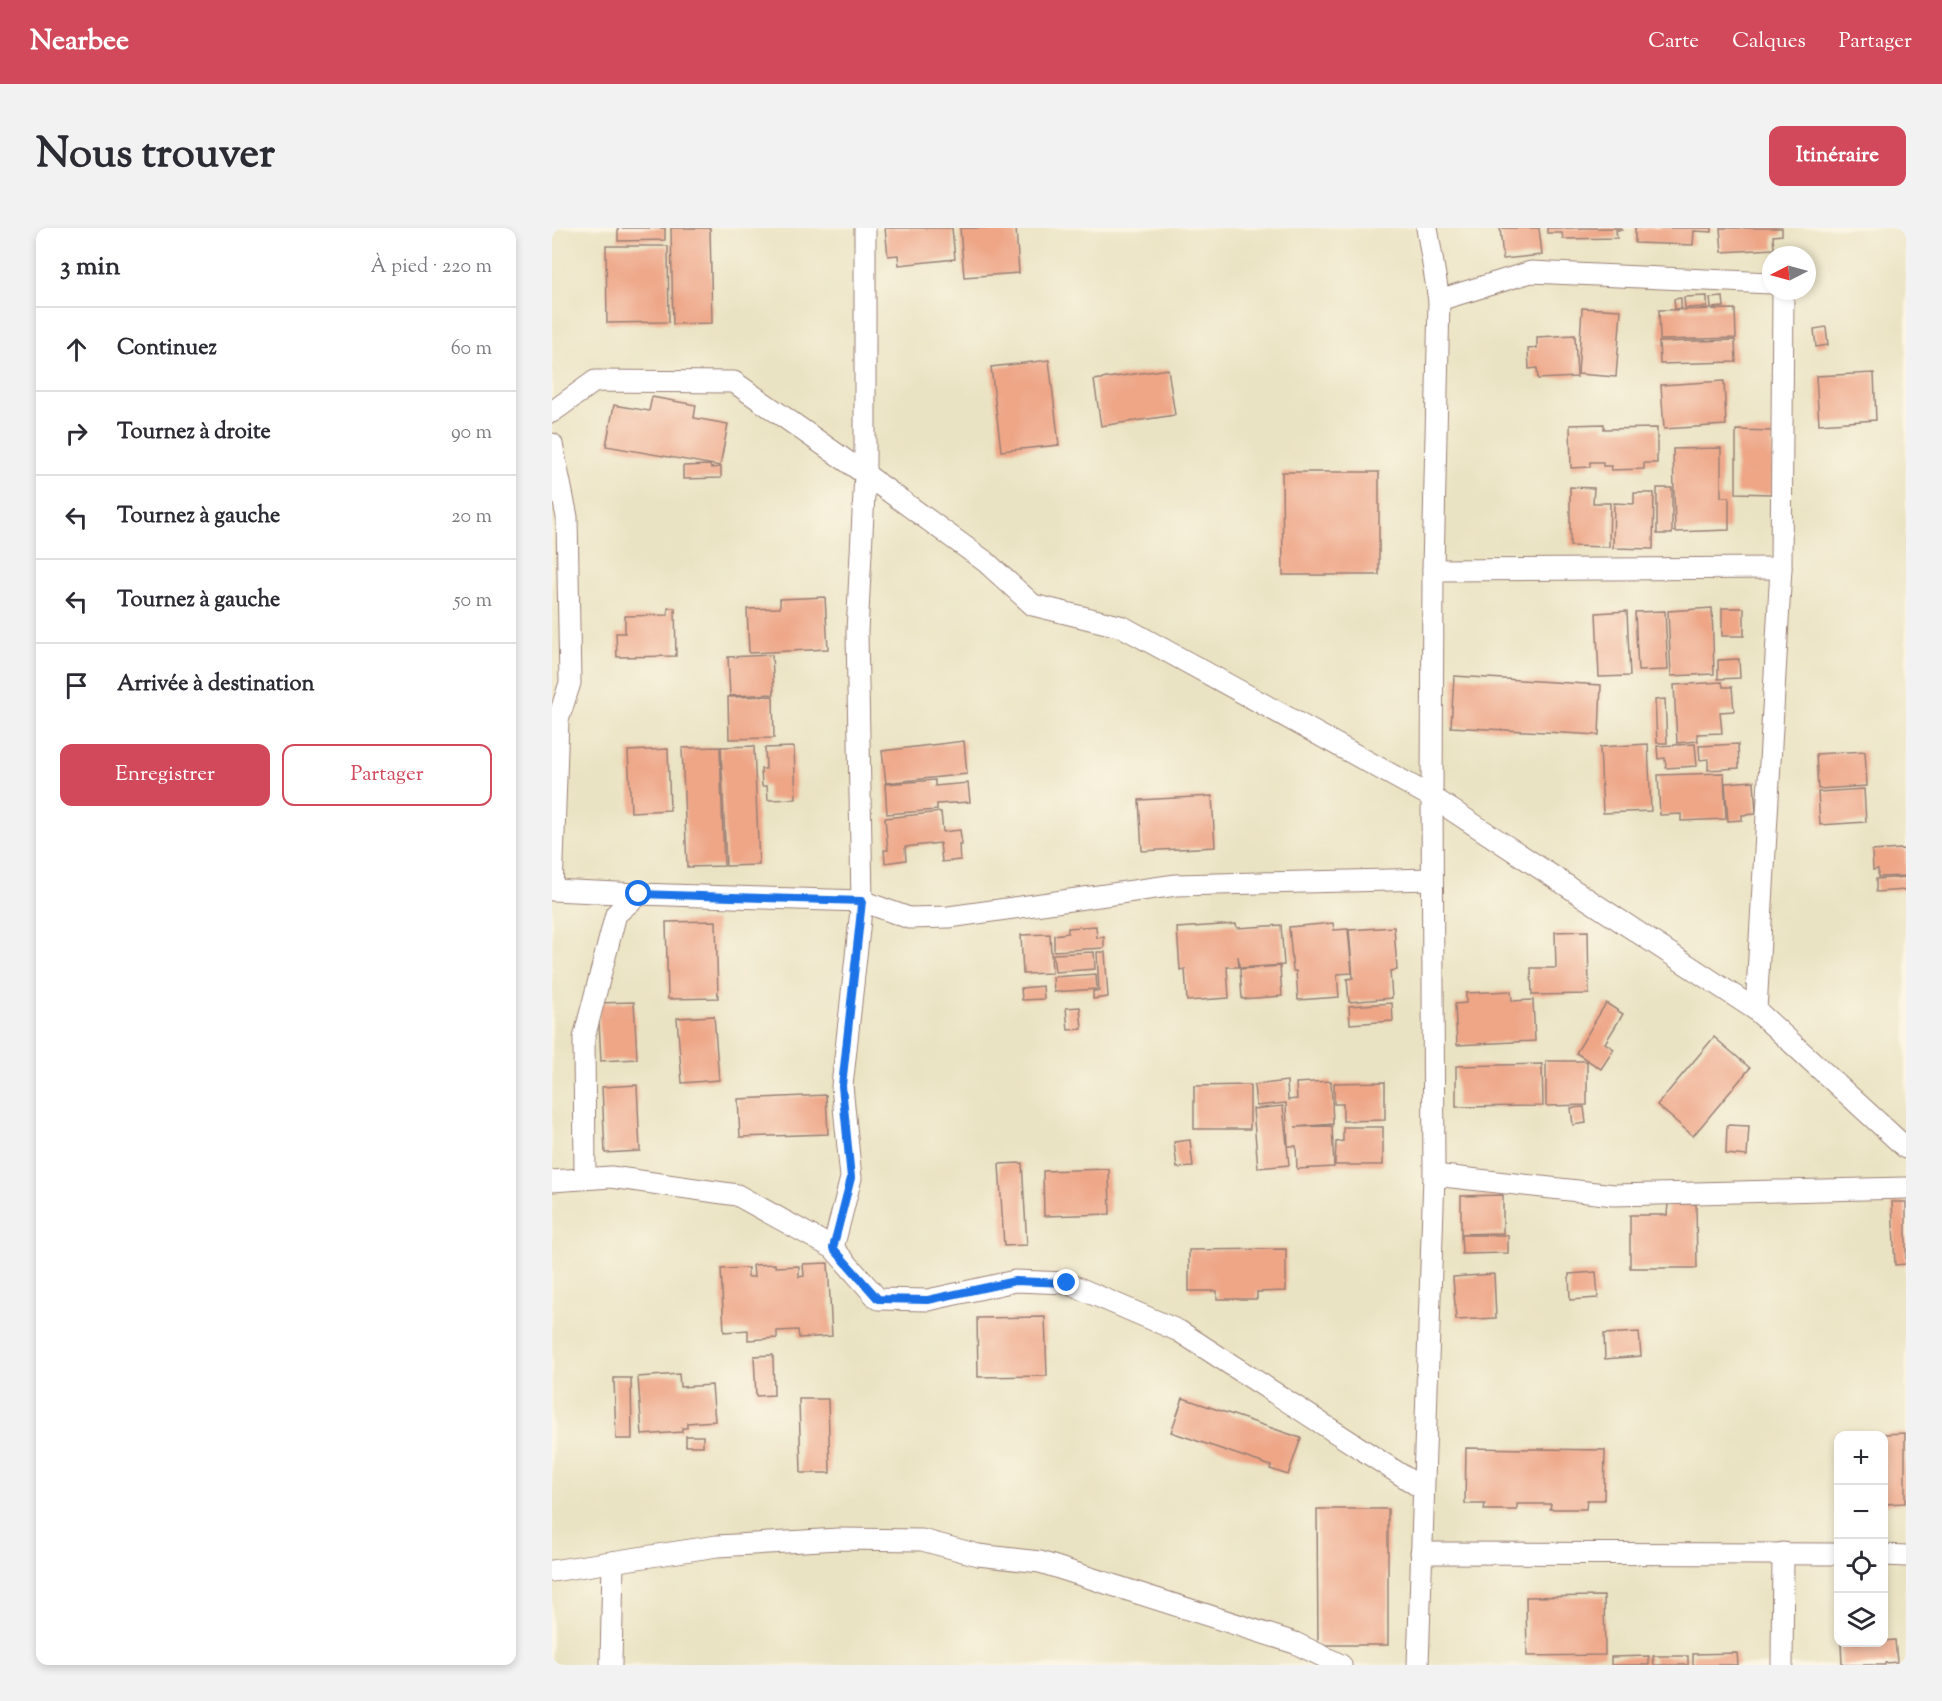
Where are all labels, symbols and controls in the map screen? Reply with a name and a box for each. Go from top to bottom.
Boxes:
text: Nearbee [30,22,129,62]
text: Carte [1648,27,1699,57]
text: Calques [1732,27,1806,57]
text: Partager [1839,27,1912,57]
text: Nous trouver [36,126,275,186]
button: Itinéraire [1769,126,1906,186]
north arrow [1762,246,1816,300]
text: 3 min [60,249,120,286]
text: À pied · 220 m [371,253,492,282]
icon: ahead [60,333,93,366]
text: Continuez [117,333,217,365]
text: 60 m [451,335,492,364]
icon: right [60,417,93,450]
text: Tournez à droite [117,417,271,449]
text: 90 m [451,419,492,448]
icon: left [60,501,93,534]
text: Tournez à gauche [117,501,280,533]
text: 20 m [451,503,492,532]
icon: left [60,585,93,618]
text: Tournez à gauche [117,585,280,617]
text: 50 m [454,587,492,616]
icon: arrive [60,669,93,702]
text: Arrivée à destination [117,669,314,701]
button: Enregistrer [60,744,270,806]
button: Partager [282,744,492,806]
route start [625,880,651,906]
route end [1053,1269,1079,1295]
map controls [1834,1431,1888,1647]
button: + [1834,1431,1888,1485]
button: − [1834,1485,1888,1539]
button: locate [1834,1539,1888,1593]
button: layers [1834,1593,1888,1647]

